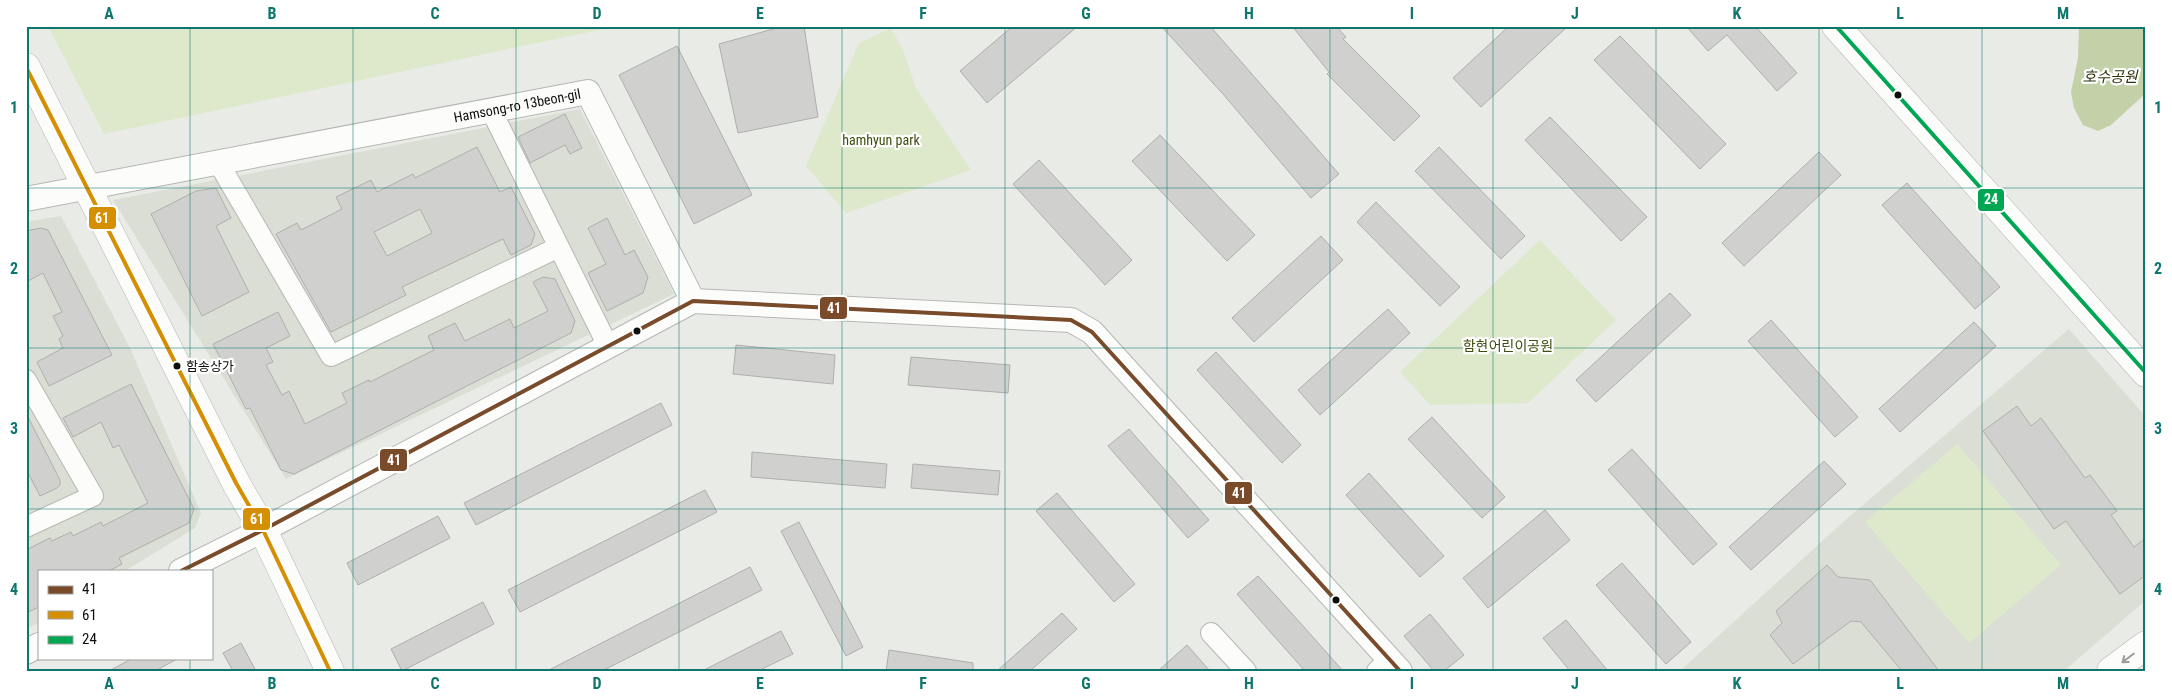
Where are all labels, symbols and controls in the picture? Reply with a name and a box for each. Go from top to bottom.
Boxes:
text: A [104,4,114,23]
text: B [268,4,277,23]
text: C [430,4,440,23]
text: D [592,4,602,23]
text: E [756,4,764,23]
text: F [919,4,927,23]
text: G [1081,4,1091,23]
text: H [1244,4,1254,23]
text: I [1410,4,1414,23]
text: J [1571,4,1579,23]
text: K [1733,4,1742,23]
text: L [1896,4,1904,23]
text: M [2057,4,2069,23]
water label: 호수공원 [2082,68,2139,86]
street label: Hamsong-ro 13beon-gil [452,86,582,125]
unlabelled marker [1893,90,1903,100]
text: 1 [10,98,18,117]
text: 1 [2154,98,2162,117]
park label: hamhyun park [842,132,920,148]
line badge: 24 [1977,188,2005,212]
text: 24 [1984,191,1998,207]
line badge: 61 [88,206,117,230]
text: 61 [95,210,109,226]
text: 2 [10,259,18,278]
text: 2 [2154,259,2162,278]
line badge: 41 [819,296,848,320]
text: 41 [827,300,841,316]
unlabelled marker [632,326,642,336]
park label: 함현어린이공원 [1463,338,1553,354]
place label: 함송상가 [186,359,234,374]
marker: 함송상가 [172,361,182,371]
text: 3 [10,419,18,438]
text: 3 [2154,419,2162,438]
line badge: 41 [379,448,408,472]
text: 41 [387,452,401,468]
line badge: 41 [1224,481,1253,505]
text: 41 [1232,485,1246,501]
line badge: 61 [242,507,271,531]
text: 61 [250,511,264,527]
legend [38,570,212,660]
text: 4 [10,580,18,599]
text: 41 [82,580,97,598]
text: 4 [2154,580,2162,599]
unlabelled marker [1331,595,1341,605]
text: 61 [82,606,97,624]
text: 24 [82,630,97,648]
one-way arrow [2122,652,2135,663]
text: A [104,674,114,693]
text: B [268,674,277,693]
text: C [430,674,440,693]
text: D [592,674,602,693]
text: E [756,674,764,693]
text: F [919,674,927,693]
text: G [1081,674,1091,693]
text: H [1244,674,1254,693]
text: I [1410,674,1414,693]
text: J [1571,674,1579,693]
text: K [1733,674,1742,693]
text: L [1896,674,1904,693]
text: M [2057,674,2069,693]

